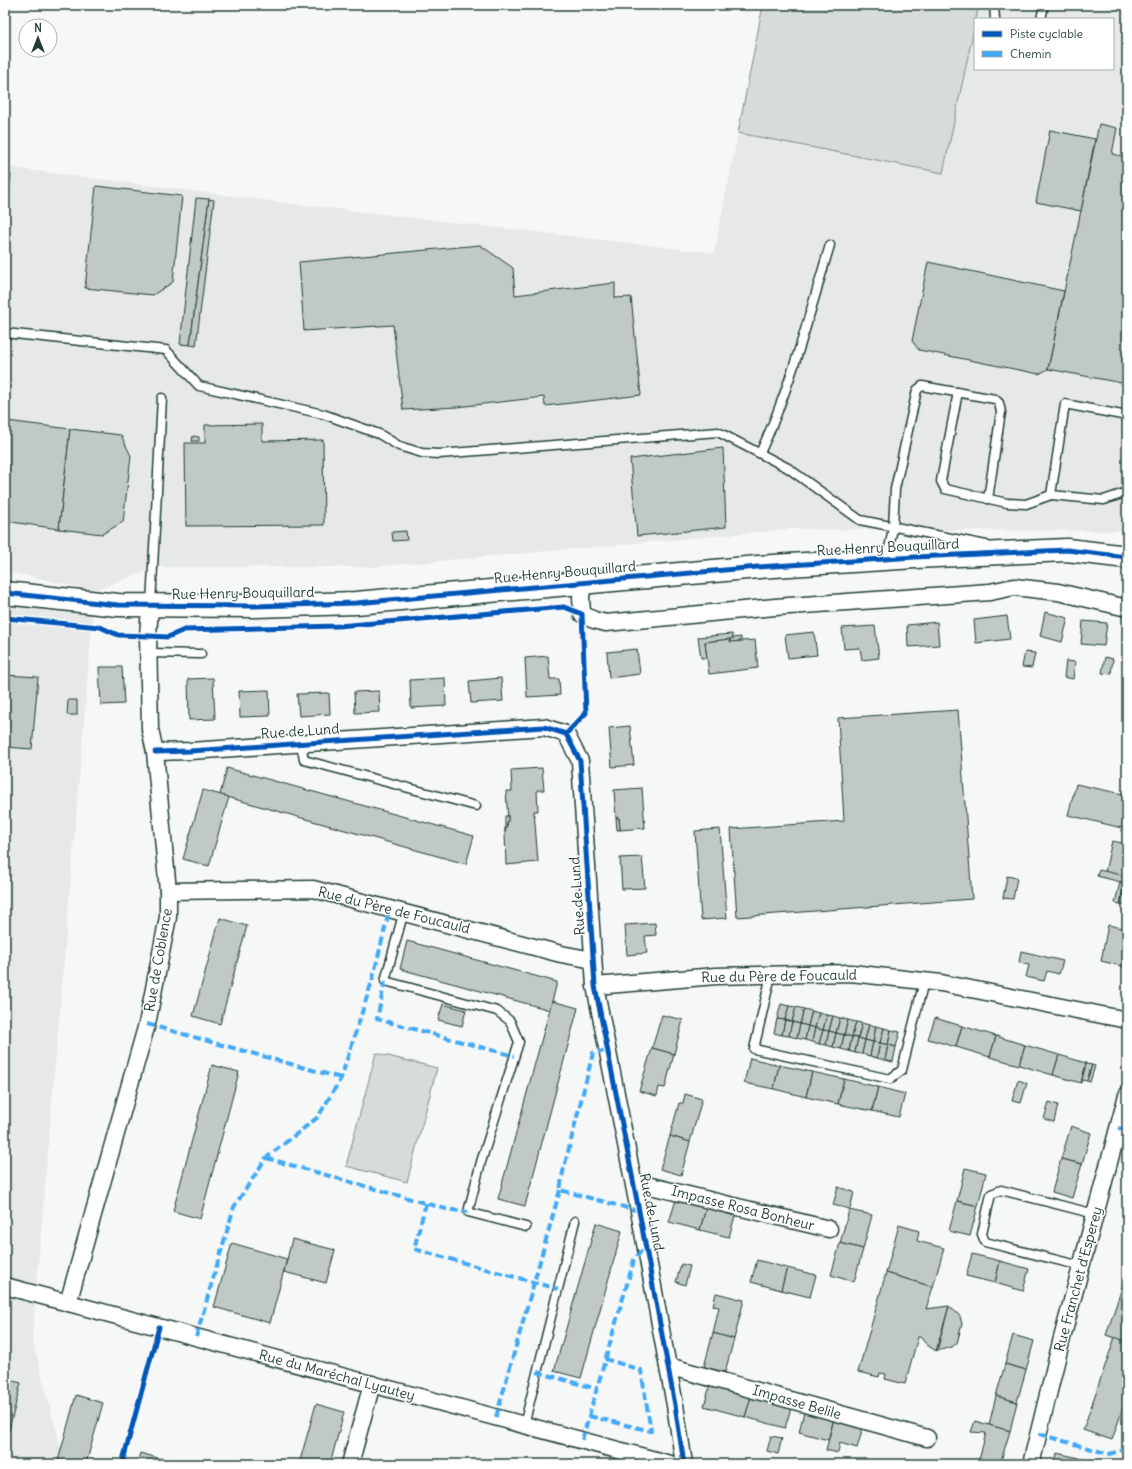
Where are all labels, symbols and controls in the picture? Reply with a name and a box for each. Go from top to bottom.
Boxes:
north arrow [18,18,58,58]
legend [974,18,1114,70]
text: N [34,21,42,35]
text: Piste cyclable [1010,26,1083,41]
text: Chemin [1010,46,1052,61]
street label: Rue Henry Bouquillard [816,534,960,560]
street label: Rue Henry Bouquillard [493,557,637,587]
street label: Rue Henry Bouquillard [172,583,314,603]
street label: Rue de Lund [260,719,340,743]
street label: Rue de Lund [565,856,589,936]
street label: Rue du Père de Foucauld [316,882,472,938]
street label: Rue de Coblence [140,907,176,1013]
street label: Rue du Père de Foucauld [701,966,857,986]
street label: Rue de Lund [636,1172,668,1252]
street label: Impasse Rosa Bonheur [670,1181,817,1235]
street label: Rue Franchet d'Esperey [1050,1205,1106,1353]
street label: Rue du Maréchal Lyautey [257,1345,417,1405]
street label: Impasse Belile [751,1381,843,1423]

